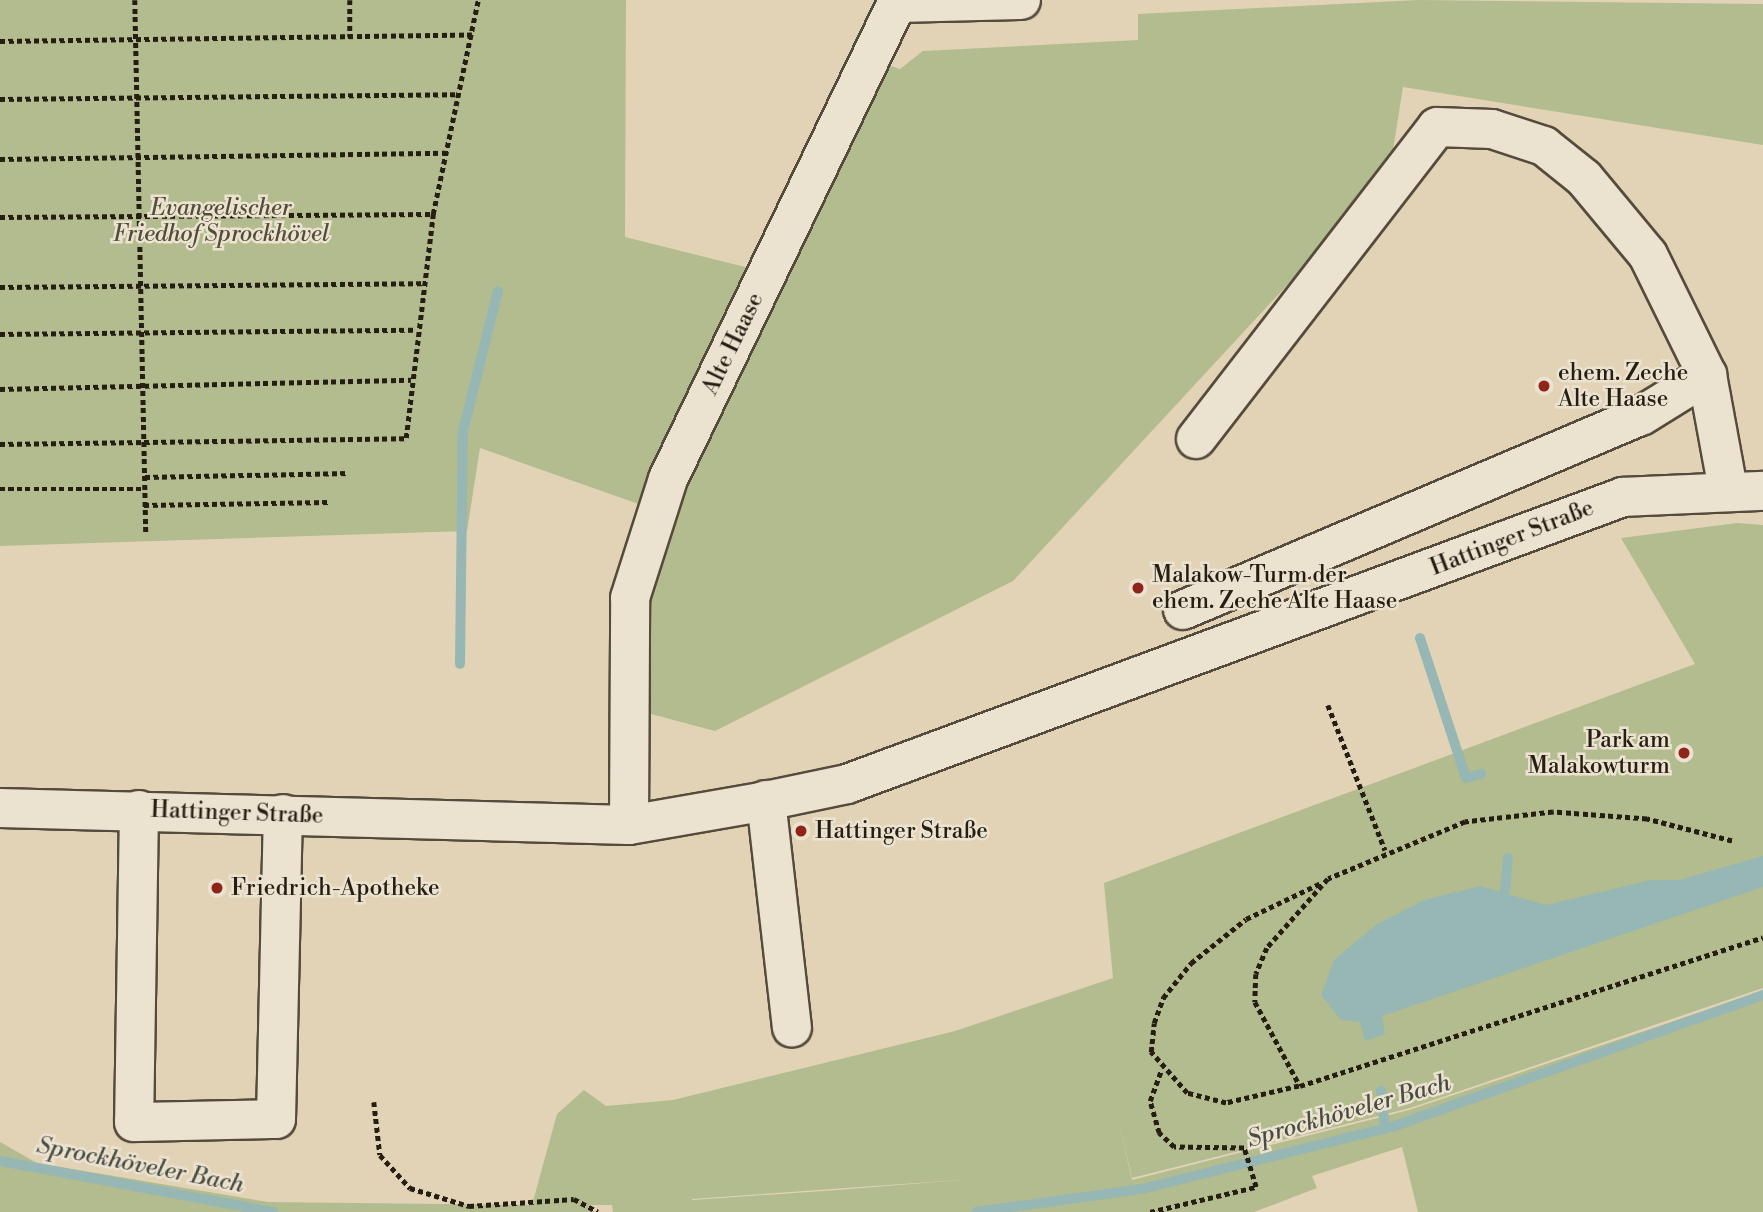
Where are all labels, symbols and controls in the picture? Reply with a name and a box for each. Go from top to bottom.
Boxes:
park label: Evangelischer Friedhof Sprockhövel [113,194,329,248]
street label: Alte Haase [696,288,770,400]
place label: ehem. Zeche Alte Haase [1558,359,1688,413]
marker: ehem. Zeche Alte Haase [1536,378,1552,394]
street label: Hattinger Straße [1426,494,1598,582]
place label: Malakow-Turm der ehem. Zeche Alte Haase [1152,561,1397,615]
marker: Malakow-Turm der ehem. Zeche Alte Haase [1130,580,1146,596]
place label: Park am Malakowturm [1528,726,1670,780]
marker: Park am Malakowturm [1676,745,1692,761]
street label: Hattinger Straße [150,796,324,830]
place label: Hattinger Straße [815,817,988,845]
marker: Hattinger Straße [793,823,809,839]
place label: Friedrich-Apotheke [231,874,440,902]
marker: Friedrich-Apotheke [209,880,225,896]
water label: Sprockhöveler Bach [1244,1069,1454,1155]
water label: Sprockhöveler Bach [34,1132,246,1200]

